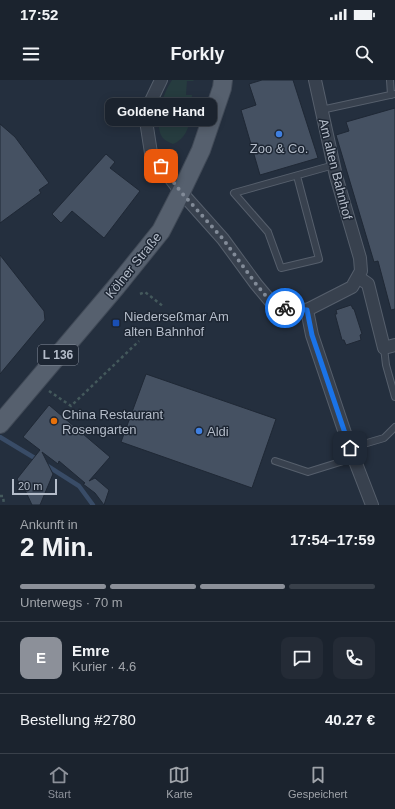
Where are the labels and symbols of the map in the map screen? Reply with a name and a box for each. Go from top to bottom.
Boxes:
callout: Goldene Hand [105,98,217,126]
street label: Am alten Bahnhof [316,117,355,221]
marker: Zoo & Co. [274,129,284,139]
place label: Zoo & Co. [250,141,308,156]
pin [144,149,178,183]
street label: Kölner Straße [102,229,164,301]
courier [265,288,305,328]
place label: Niederseßmar Am alten Bahnhof [124,309,229,339]
marker: Niederseßmar Am alten Bahnhof [111,318,121,328]
road number: L 136 [38,345,78,365]
place label: China Restaurant Rosengarten [62,407,164,437]
marker: China Restaurant Rosengarten [49,416,59,426]
place label: Aldi [207,424,229,439]
marker: Aldi [194,426,204,436]
pin [333,431,367,465]
scale bar [12,477,57,496]

